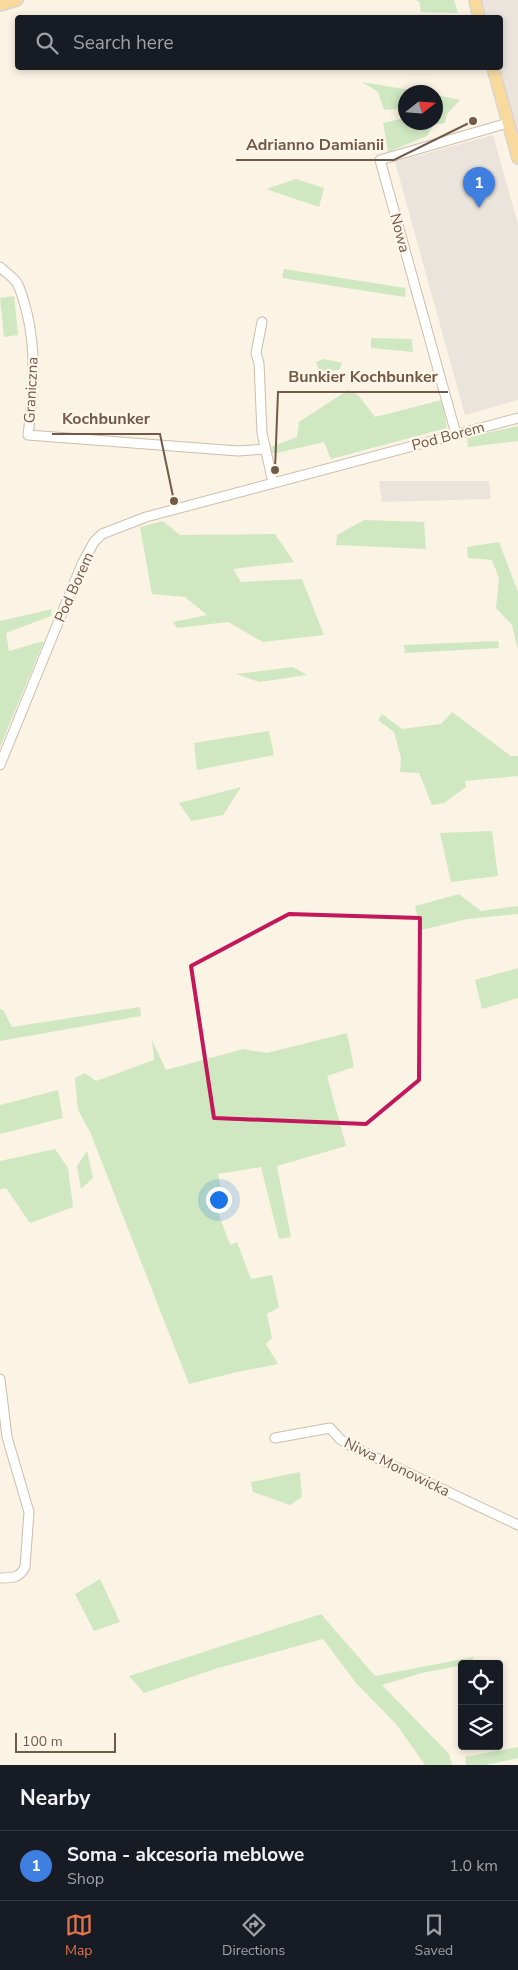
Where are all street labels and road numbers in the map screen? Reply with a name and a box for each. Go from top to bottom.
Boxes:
street label: Nowa [385,211,415,255]
street label: Graniczna [19,356,43,424]
street label: Pod Borem [409,417,487,455]
street label: Pod Borem [50,549,98,625]
street label: Niwa Monowicka [341,1433,453,1501]

